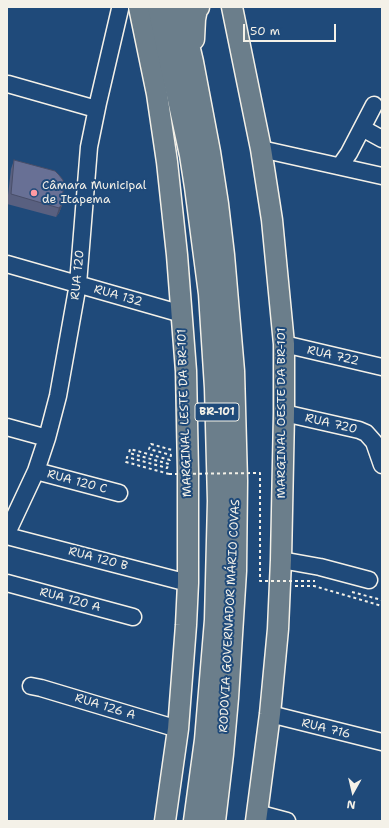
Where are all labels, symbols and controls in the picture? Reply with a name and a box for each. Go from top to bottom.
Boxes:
scale bar [245,16,338,42]
text: 50 m [250,23,280,39]
place label: Câmara Municipal de Itapema [42,179,146,207]
marker: Câmara Municipal de Itapema [29,188,39,198]
street label: RUA 120 [68,249,88,301]
street label: RUA 132 [92,282,144,310]
street label: MARGINAL OESTE DA BR-101 [275,328,289,498]
street label: MARGINAL LESTE DA BR-101 [175,329,195,497]
street label: RUA 722 [306,343,360,369]
road number: BR-101 [195,403,239,421]
street label: RUA 720 [304,411,358,437]
street label: RUA 120 C [45,467,109,497]
street label: RODOVIA GOVERNADOR MÁRIO COVAS [217,499,243,733]
street label: RUA 120 B [67,544,129,574]
street label: RUA 120 A [38,585,102,615]
street label: RUA 126 A [73,691,137,723]
street label: RUA 716 [300,716,352,742]
north arrow [333,772,373,812]
text: N [346,796,357,812]

